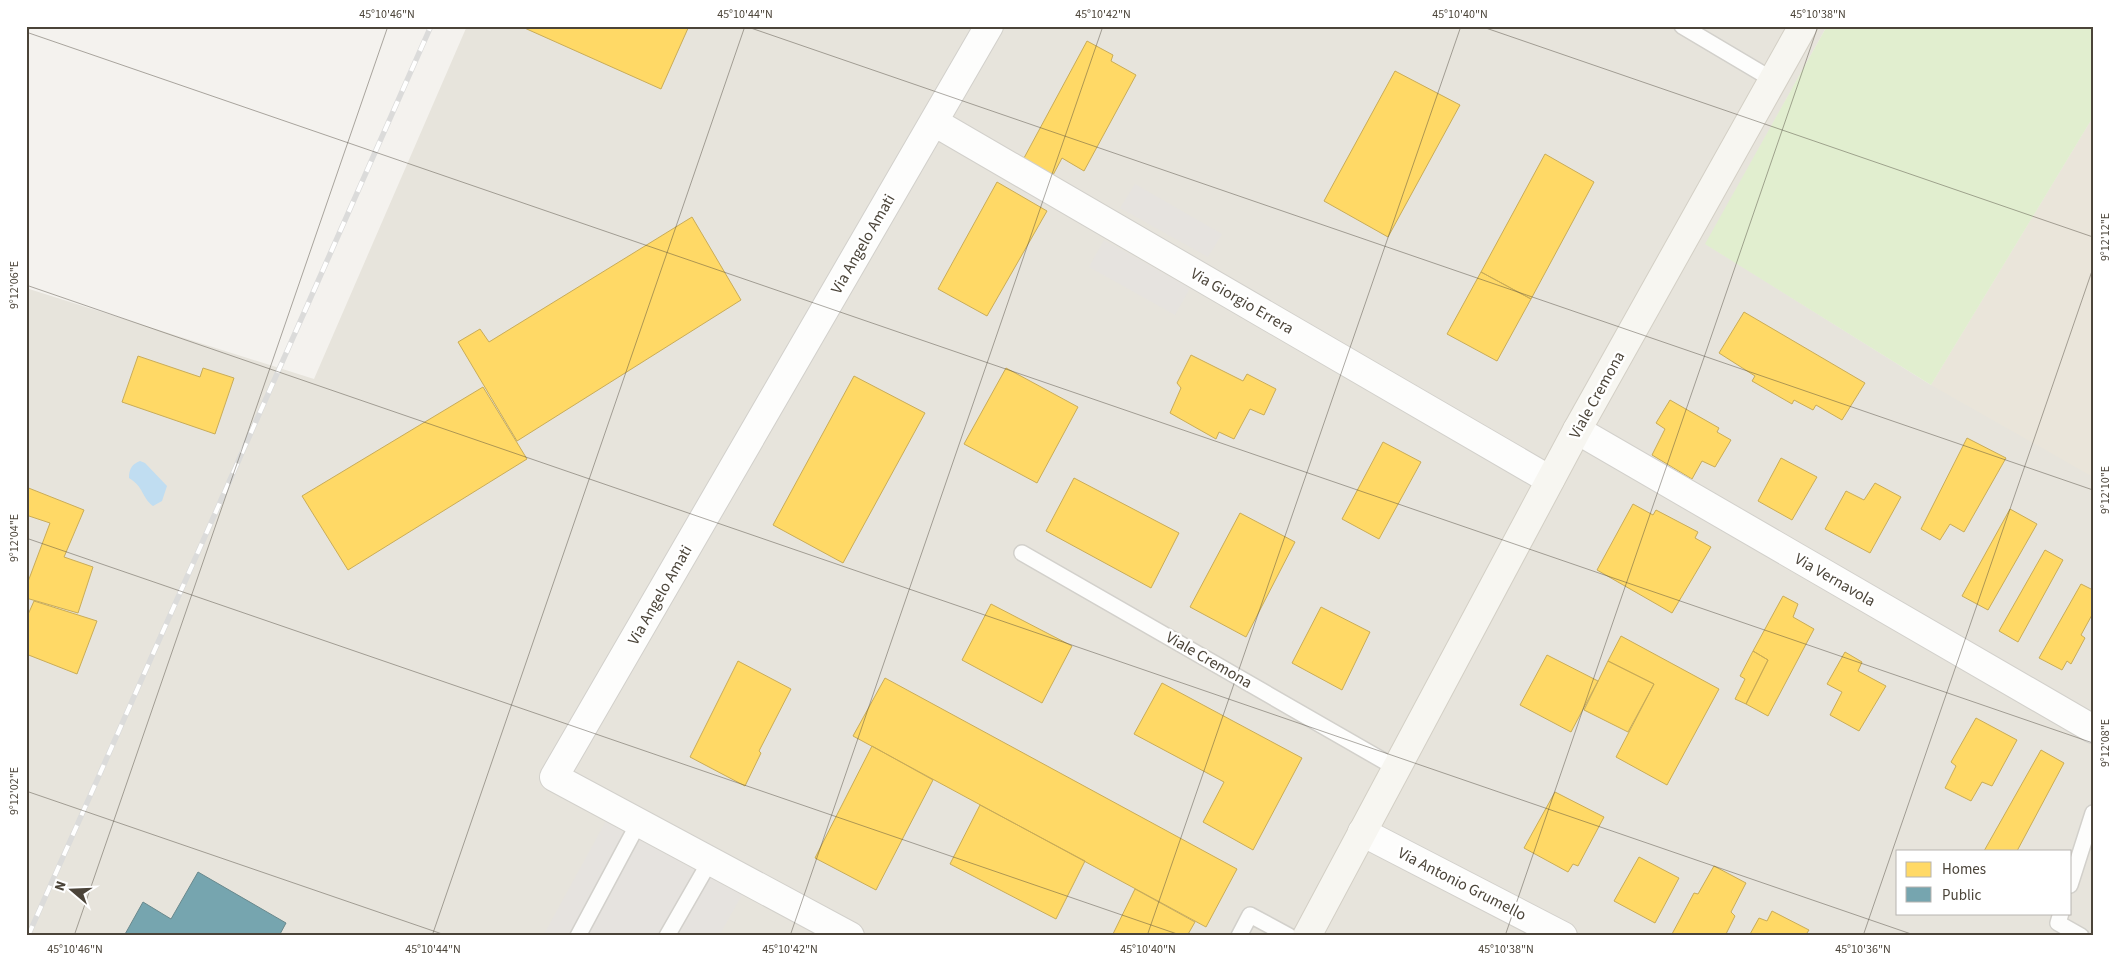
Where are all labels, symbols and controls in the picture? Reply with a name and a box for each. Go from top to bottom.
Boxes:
text: 45°10'46"N [359,6,415,23]
text: 45°10'44"N [717,6,773,23]
text: 45°10'42"N [1075,6,1131,23]
text: 45°10'40"N [1432,6,1488,23]
text: 45°10'38"N [1790,6,1846,23]
street label: Via Angelo Amati [826,190,900,298]
text: 9°12'12"E [2097,213,2114,261]
text: 9°12'06"E [6,261,23,309]
street label: Via Giorgio Errera [1186,263,1298,339]
street label: Viale Cremona [1564,347,1630,443]
text: 9°12'10"E [2097,466,2114,514]
text: 9°12'04"E [6,514,23,562]
street label: Via Angelo Amati [623,541,697,649]
street label: Via Vernavola [1791,548,1879,612]
street label: Viale Cremona [1162,626,1256,694]
text: 9°12'08"E [2097,719,2114,767]
text: 9°12'02"E [6,767,23,815]
street label: Via Antonio Grumello [1394,842,1530,926]
legend [1896,850,2072,914]
text: Homes [1942,859,1986,880]
north arrow [48,864,98,914]
text: N [50,878,72,894]
text: Public [1942,885,1981,906]
text: 45°10'46"N [47,941,103,958]
text: 45°10'44"N [405,941,461,958]
text: 45°10'42"N [762,941,818,958]
text: 45°10'40"N [1120,941,1176,958]
text: 45°10'38"N [1478,941,1534,958]
text: 45°10'36"N [1835,941,1891,958]

